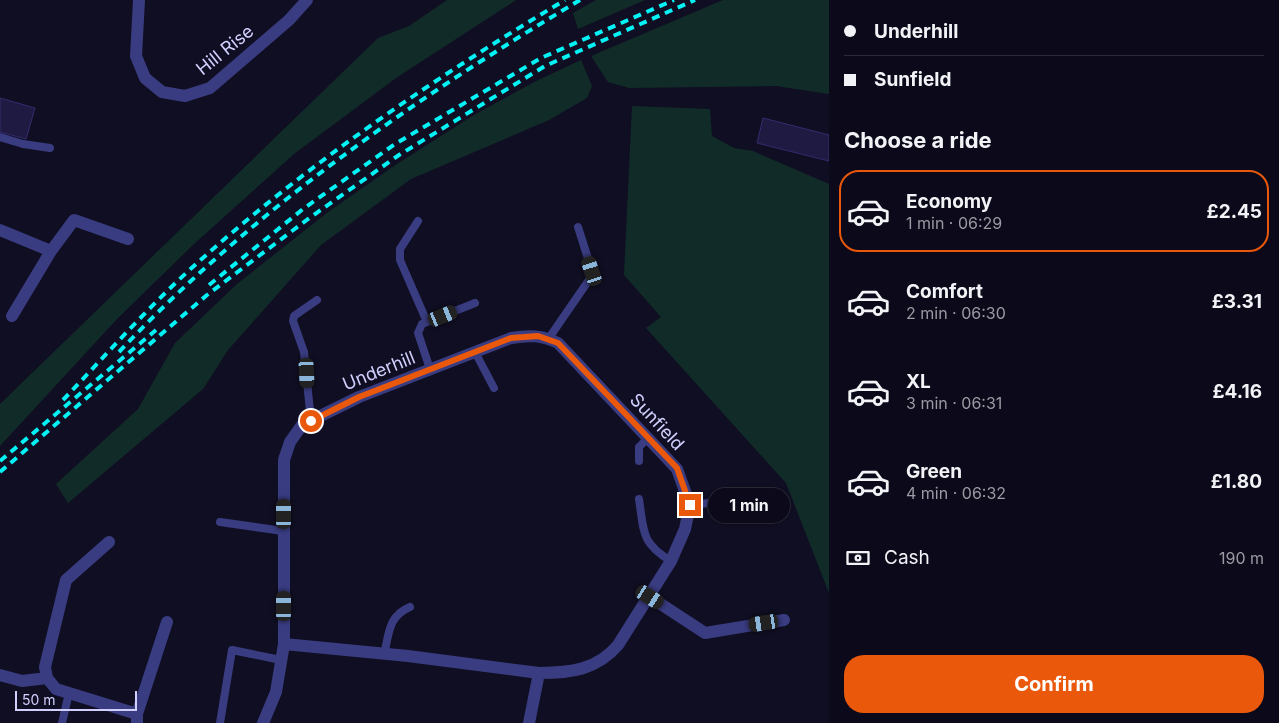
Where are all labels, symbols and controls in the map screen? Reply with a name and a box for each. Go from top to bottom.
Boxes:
street label: Hill Rise [192,20,258,79]
text: Underhill [874,20,958,43]
text: Sunfield [874,68,951,91]
text: Choose a ride [844,127,992,153]
icon: car [846,189,891,234]
text: Economy [906,190,992,213]
text: £2.45 [1207,200,1262,223]
text: 1 min · 06:29 [906,213,1002,233]
car [580,254,603,288]
icon: car [846,279,891,324]
text: Comfort [906,280,983,303]
text: £3.31 [1212,290,1262,313]
car [426,303,459,329]
text: 2 min · 06:30 [906,303,1006,323]
street label: Underhill [339,347,418,395]
car [298,358,315,388]
icon: car [846,369,891,414]
text: XL [906,370,931,393]
text: £4.16 [1212,380,1262,403]
street label: Sunfield [626,389,689,454]
text: 3 min · 06:31 [906,393,1002,413]
route start [300,410,322,432]
icon: car [846,459,891,504]
text: Green [906,460,962,483]
text: £1.80 [1211,470,1262,493]
text: 4 min · 06:32 [906,483,1006,503]
callout: 1 min [708,488,790,522]
route end [679,494,701,516]
text: 1 min [729,495,769,515]
car [276,499,291,529]
icon: cash [844,544,872,572]
text: Cash [884,546,930,569]
text: 190 m [1219,548,1264,568]
car [633,583,666,611]
car [276,591,291,621]
car [748,613,779,633]
button: Confirm [844,655,1264,713]
scale bar [15,688,138,711]
text: 50 m [22,691,56,708]

